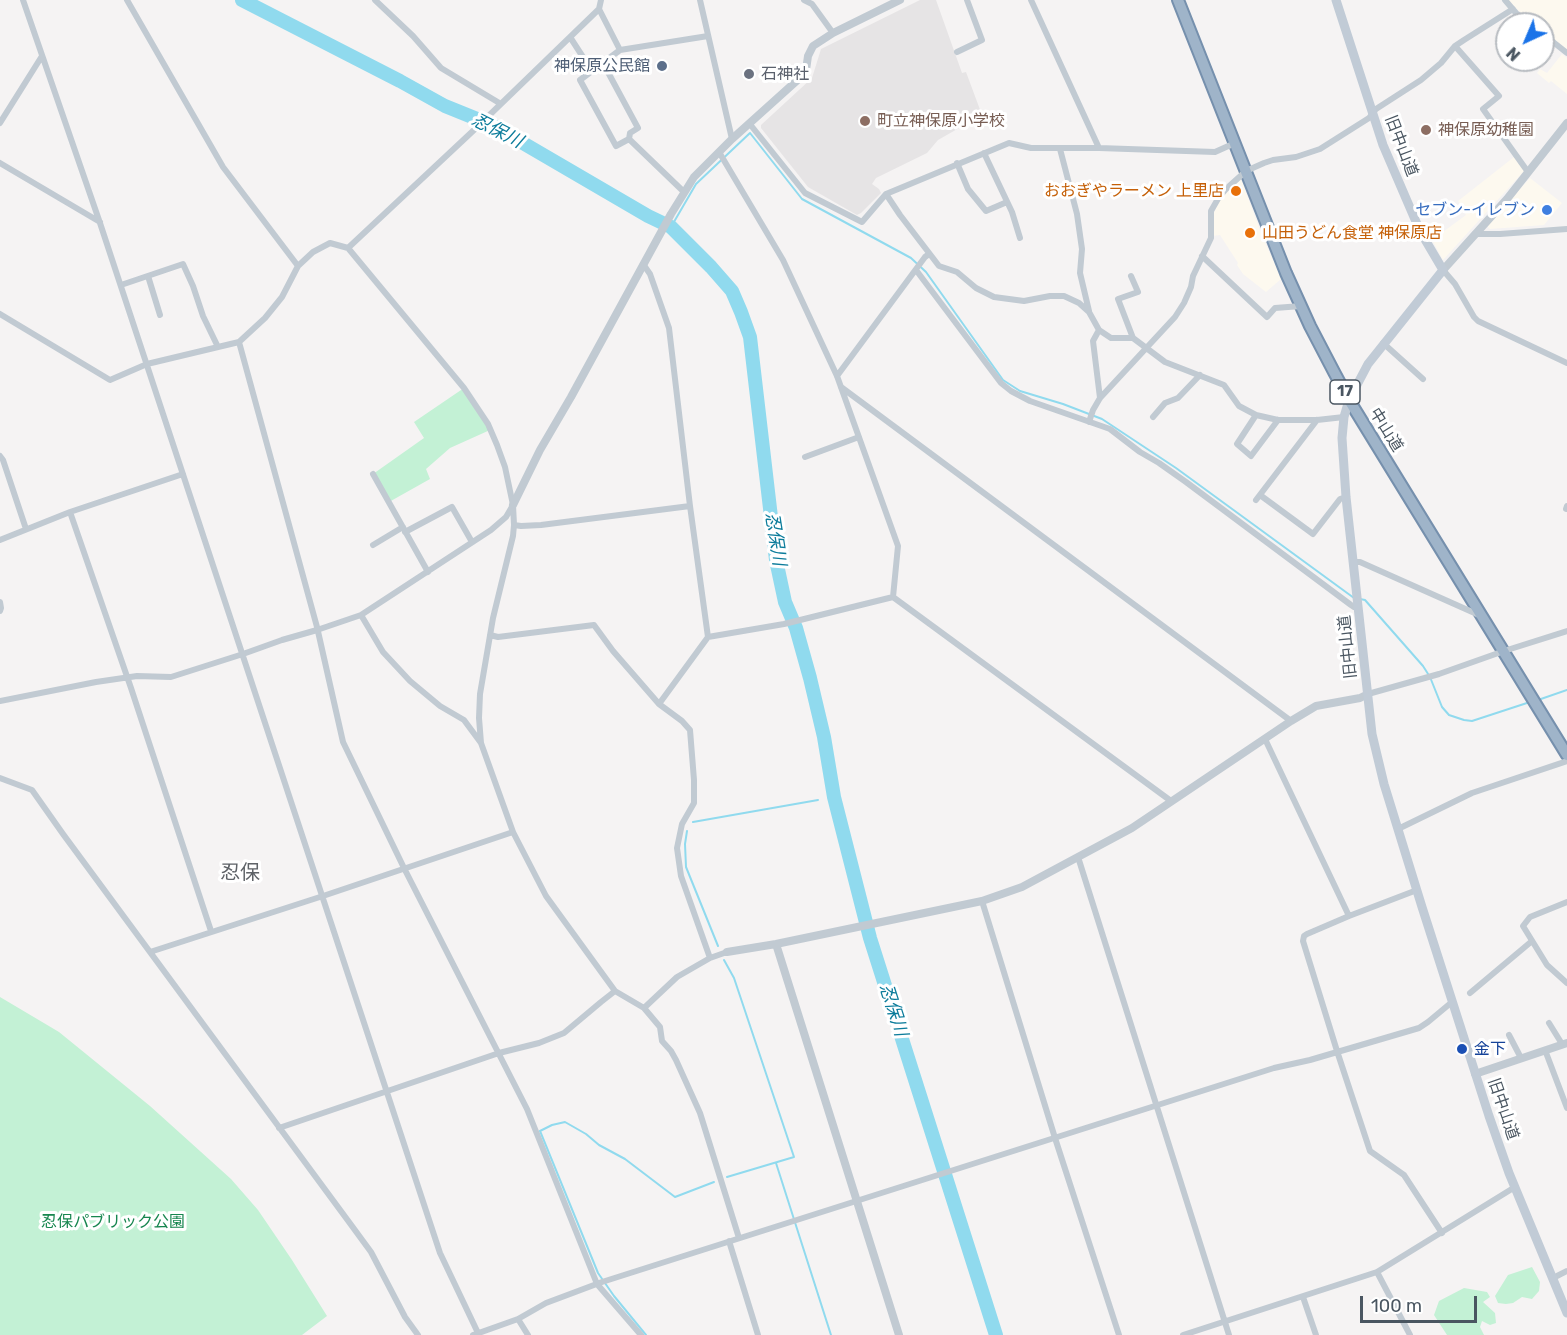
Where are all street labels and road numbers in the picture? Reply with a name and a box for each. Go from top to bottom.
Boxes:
street label: 旧中山道 [1381,113,1421,179]
road number: 17 [1330,380,1360,404]
street label: 中山道 [1365,405,1407,455]
street label: 旧中山道 [1335,614,1361,680]
street label: 旧中山道 [1484,1076,1522,1142]

